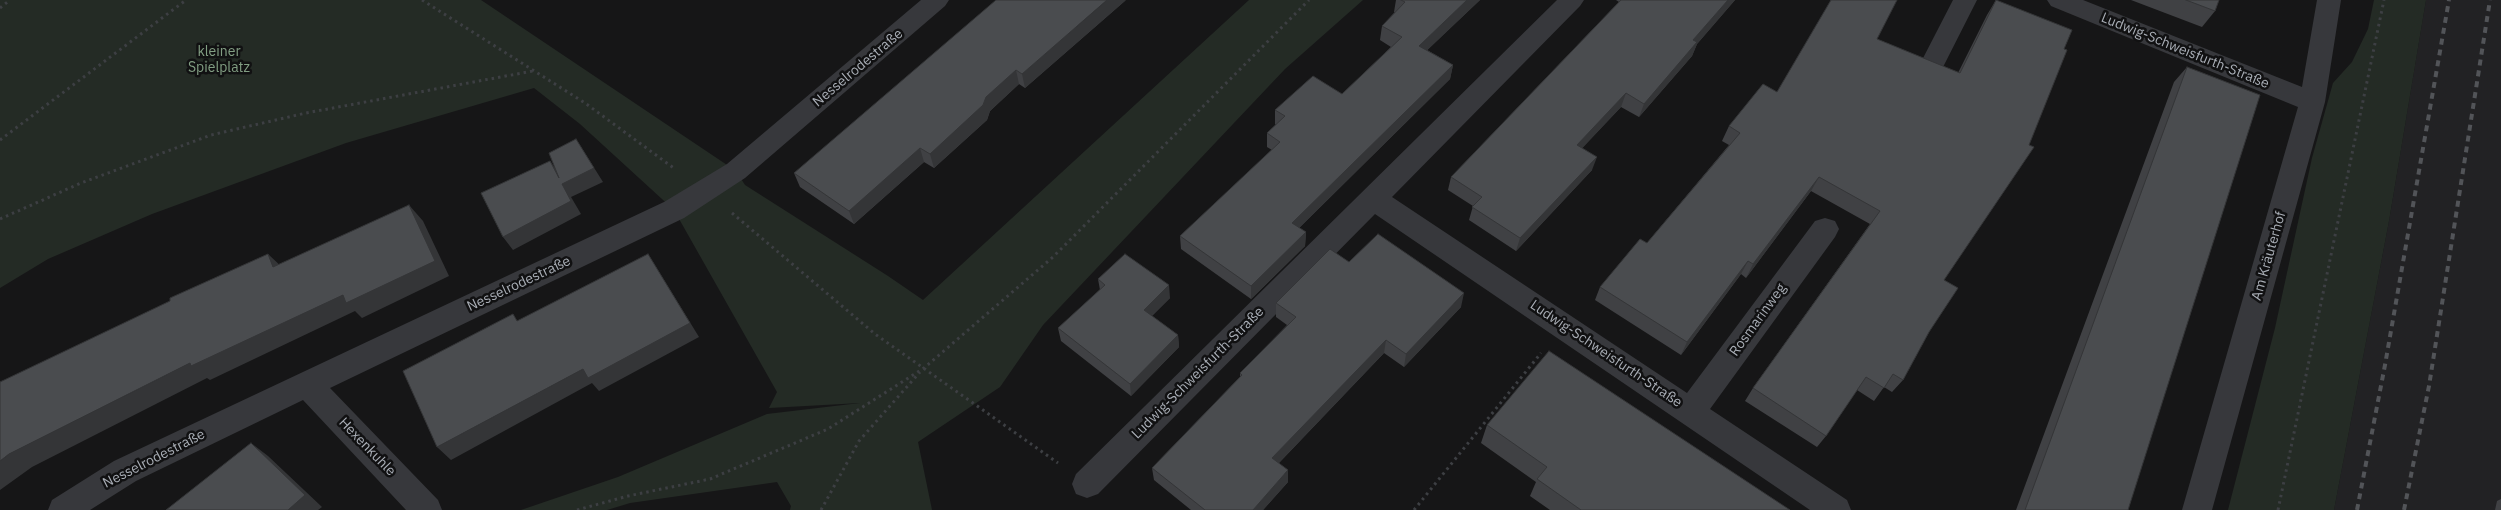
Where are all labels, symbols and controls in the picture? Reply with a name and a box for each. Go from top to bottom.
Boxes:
street label: Ludwig-Schweisfurth-Straße [2099,10,2271,92]
street label: Nesselrodestraße [810,26,906,110]
park label: kleiner Spielplatz [188,44,250,76]
street label: Am Kräuterhof [2248,210,2290,302]
street label: Nesselrodestraße [465,253,573,315]
street label: Rosmarinweg [1726,281,1790,359]
street label: Ludwig-Schweisfurth-Straße [1527,297,1685,411]
street label: Ludwig-Schweisfurth-Straße [1129,304,1267,442]
street label: Hexenkuhle [335,414,399,480]
street label: Nesselrodestraße [100,426,208,492]

